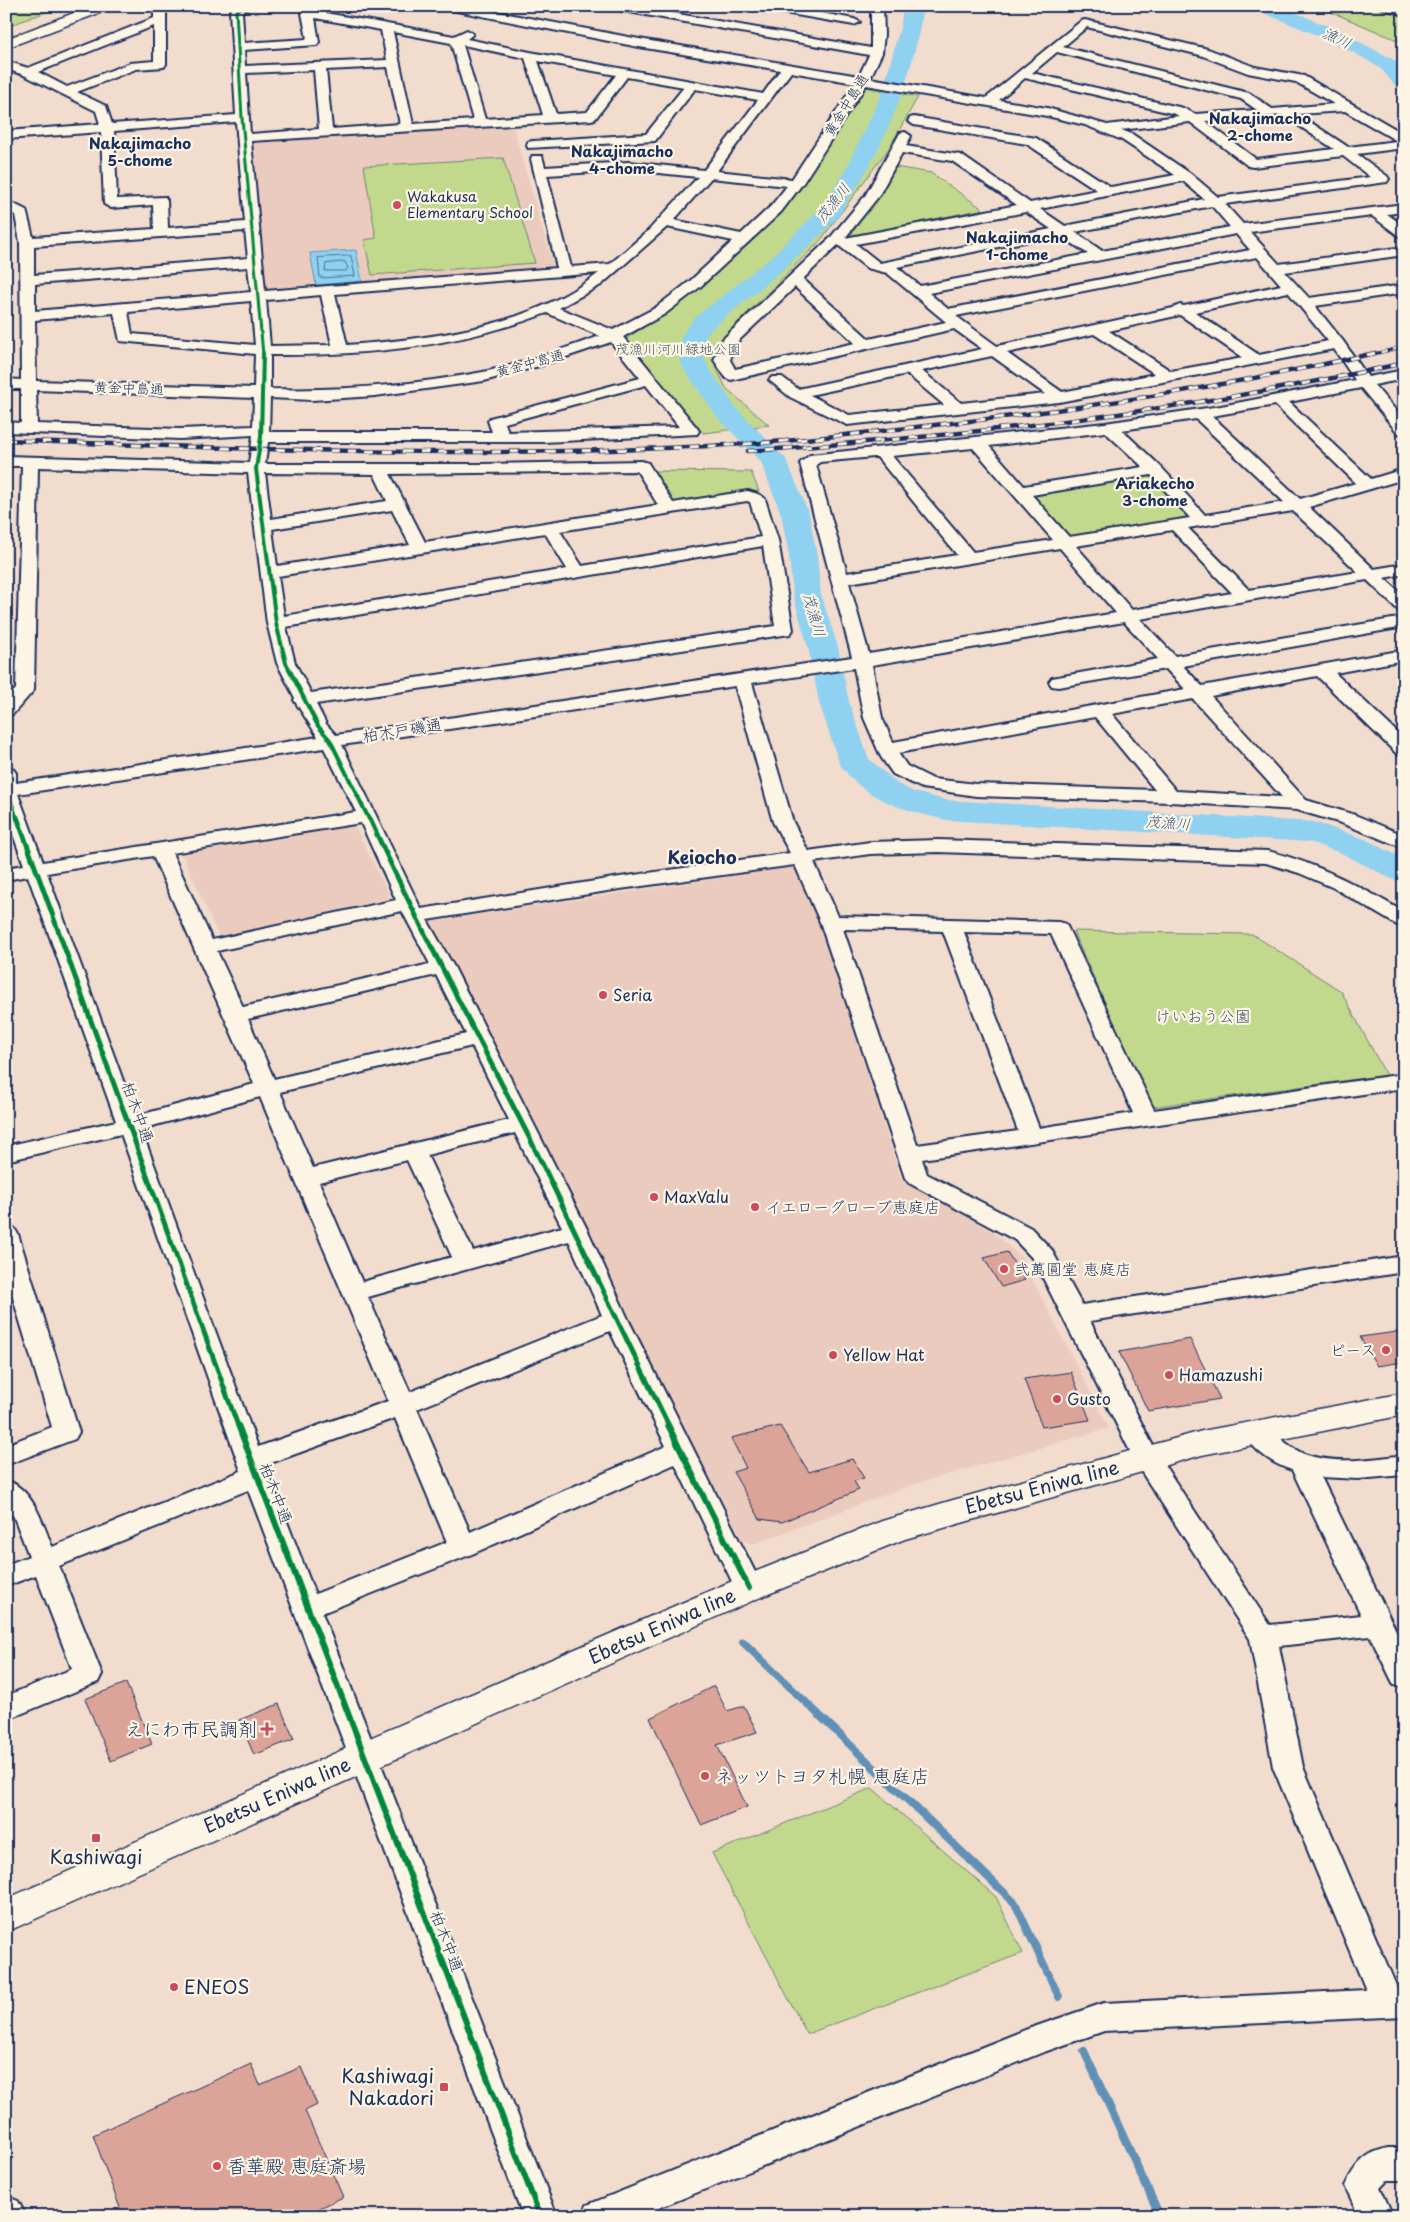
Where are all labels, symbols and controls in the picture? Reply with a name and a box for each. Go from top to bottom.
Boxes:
water label: 漁川 [1319,20,1356,54]
street label: 黄金中島通 [818,69,873,140]
district label: Nakajimacho 2-chome [1209,106,1311,146]
district label: Nakajimacho 5-chome [89,131,191,171]
district label: Nakajimacho 4-chome [571,139,673,179]
water label: 茂漁川 [809,177,855,227]
place label: Wakakusa Elementary School [407,186,533,223]
marker: Wakakusa Elementary School [391,199,403,211]
district label: Nakajimacho 1-chome [966,225,1068,265]
park label: 茂漁川河川緑地公園 [615,338,741,359]
street label: 黄金中島通 [493,343,566,382]
street label: 黄金中島通 [94,376,164,399]
district label: Ariakecho 3-chome [1115,471,1195,511]
water label: 茂漁川 [798,590,833,639]
street label: 柏木戸磯通 [360,711,443,747]
water label: 茂漁川 [1145,808,1191,835]
district label: Keiocho [667,843,737,870]
place label: Seria [613,982,652,1006]
marker: Seria [597,989,609,1001]
park label: けいおう公園 [1155,1003,1251,1027]
street label: 柏木中通 [117,1077,161,1146]
place label: MaxValu [664,1184,729,1208]
marker: MaxValu [648,1191,660,1203]
place label: イエローグローブ恵庭店 [765,1194,940,1218]
marker: イエローグローブ恵庭店 [749,1201,761,1213]
place label: 弐萬圓堂 恵庭店 [1014,1256,1131,1280]
marker: 弐萬圓堂 恵庭店 [998,1263,1010,1275]
place label: ピース [1330,1337,1376,1361]
place label: Yellow Hat [843,1342,925,1366]
marker: ピース [1380,1344,1392,1356]
marker: Yellow Hat [827,1349,839,1361]
place label: Hamazushi [1179,1362,1263,1386]
marker: Hamazushi [1163,1369,1175,1381]
place label: Gusto [1067,1386,1111,1410]
marker: Gusto [1051,1393,1063,1405]
street label: Ebetsu Eniwa line [962,1452,1122,1520]
street label: 柏木中通 [254,1458,300,1527]
street label: Ebetsu Eniwa line [584,1580,740,1670]
place label: えにわ市民調剤 [125,1714,257,1742]
marker: えにわ市民調剤 [261,1723,273,1735]
street label: Ebetsu Eniwa line [199,1749,355,1839]
place label: ネッツトヨタ札幌 恵庭店 [715,1761,929,1789]
marker: ネッツトヨタ札幌 恵庭店 [699,1770,711,1782]
marker: Kashiwagi [90,1832,102,1844]
place label: Kashiwagi [50,1842,142,1870]
street label: 柏木中通 [425,1906,471,1975]
place label: ENEOS [184,1972,249,2000]
marker: ENEOS [168,1981,180,1993]
place label: Kashiwagi Nakadori [341,2061,434,2111]
marker: Kashiwagi Nakadori [438,2081,450,2093]
place label: 香華殿 恵庭斎場 [227,2151,366,2179]
marker: 香華殿 恵庭斎場 [211,2160,223,2172]

